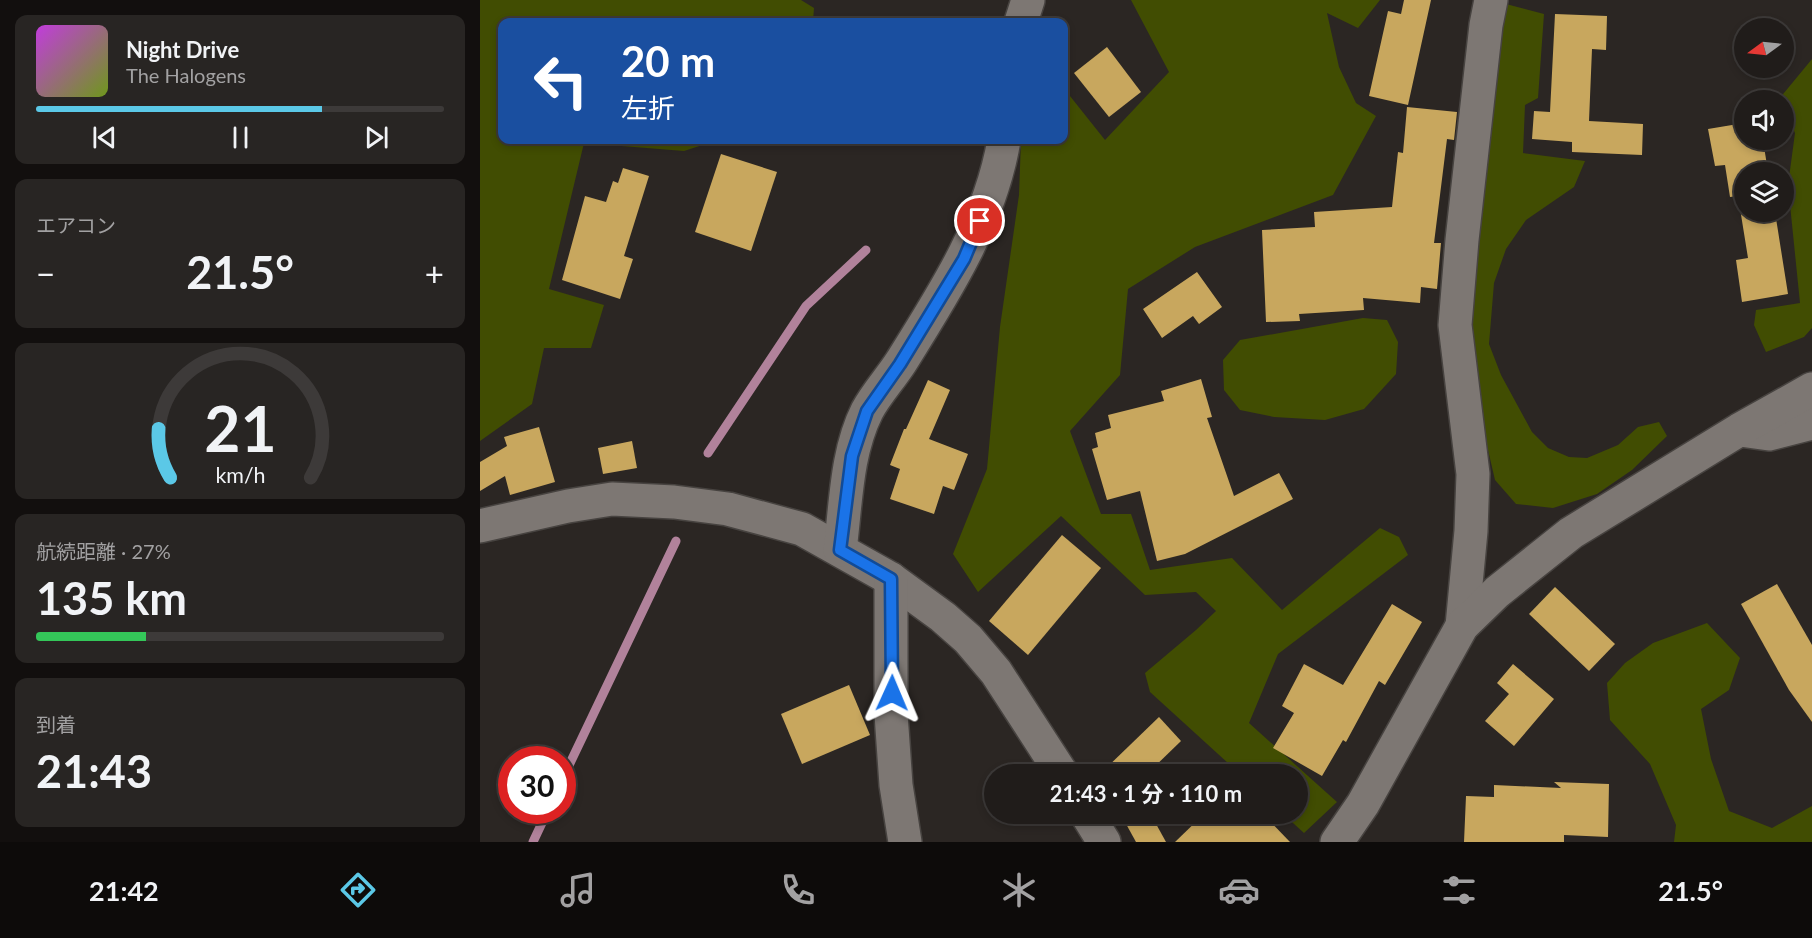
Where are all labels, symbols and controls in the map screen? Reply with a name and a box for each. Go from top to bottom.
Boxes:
north arrow [1734,18,1794,78]
map controls [1734,18,1794,222]
text: Night Drive [126,36,239,63]
text: 20 m [621,36,715,86]
icon: left [522,42,600,120]
text: The Halogens [126,63,246,87]
button: sound [1734,90,1794,150]
text: 左折 [621,91,675,124]
icon: previous [88,121,121,154]
icon: pause [224,121,257,154]
icon: next [360,121,393,154]
button: layers [1734,162,1794,222]
pin [954,195,1005,246]
icon: arrive [963,204,996,237]
text: エアコン [36,213,116,237]
text: 21.5° [186,245,294,299]
text: − [36,253,55,293]
text: + [425,253,444,293]
text: 21 [204,390,276,465]
text: km/h [215,462,265,488]
text: 航続距離 · 27% [36,539,171,563]
text: 135 km [36,571,187,625]
position arrow [860,661,924,725]
text: 到着 [36,712,76,736]
text: 21:43 [36,744,152,798]
speed limit sign: 30 [498,746,576,824]
text: 21:43 · 1 分 · 110 m [1050,780,1242,807]
icon: directions [337,869,379,911]
icon: music [557,869,599,911]
icon: phone [777,869,819,911]
icon: climate [998,869,1040,911]
icon: car [1218,869,1260,911]
icon: filters [1438,869,1480,911]
text: 21:42 [89,874,159,907]
text: 21.5° [1658,874,1723,907]

